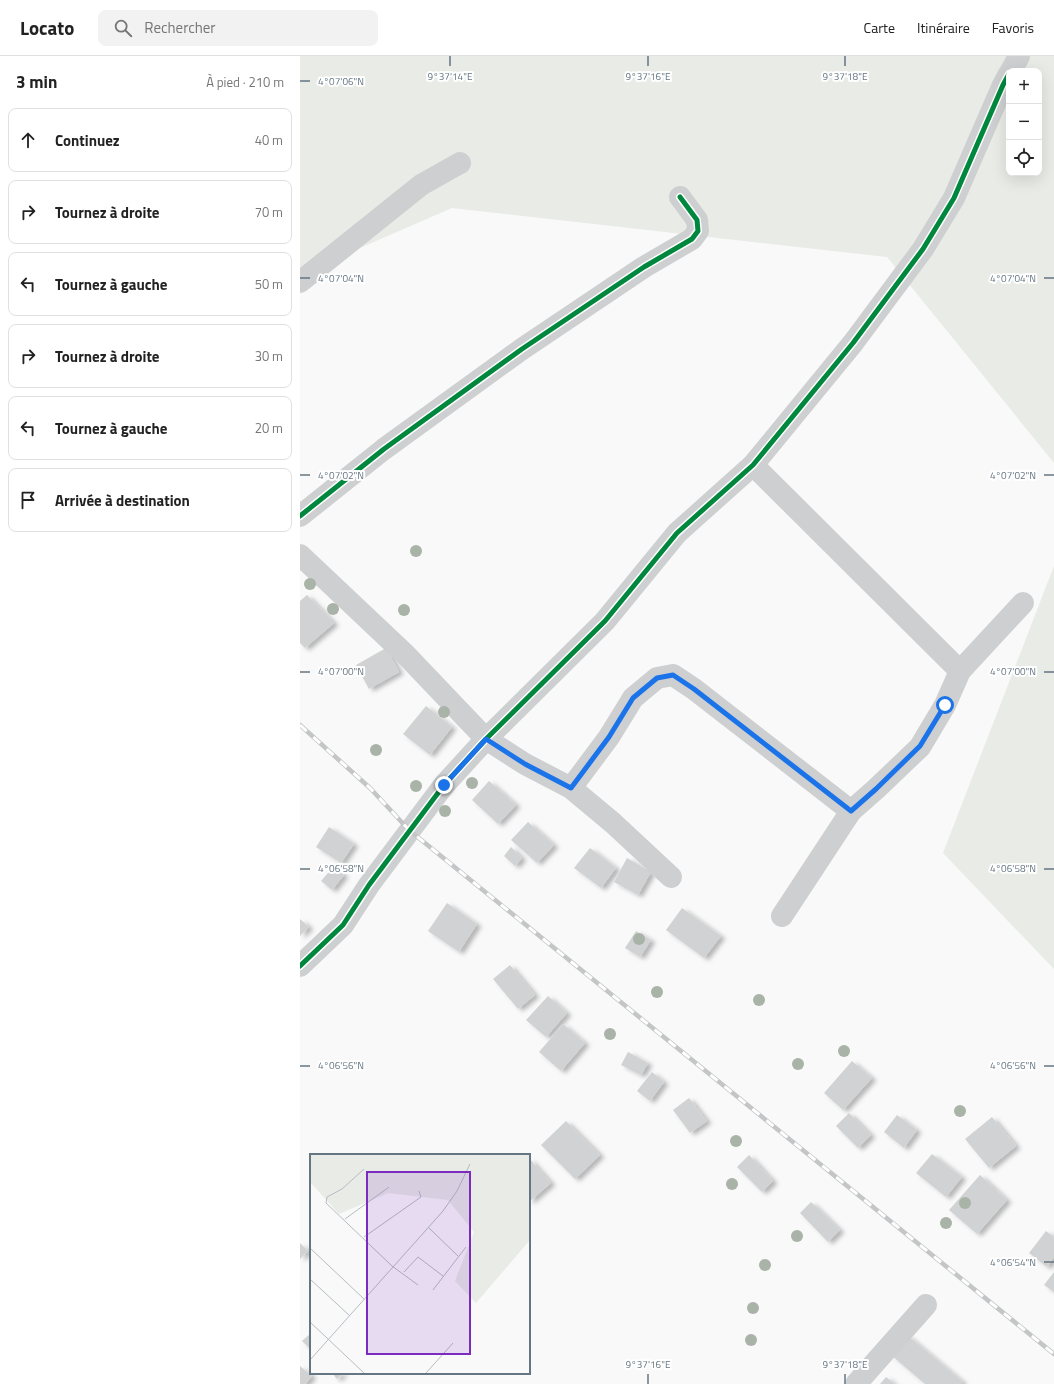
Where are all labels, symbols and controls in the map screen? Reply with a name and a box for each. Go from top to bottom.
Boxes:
search box [98,10,378,46]
text: Locato [20,13,74,42]
text: Rechercher [144,16,216,39]
icon: search [112,17,134,39]
text: Carte [864,17,895,38]
text: Itinéraire [917,17,970,38]
text: Favoris [992,17,1034,38]
map controls [1006,68,1042,176]
button: + [1006,68,1042,104]
text: 3 min [16,69,57,95]
text: 9°37'14"E [428,69,473,84]
text: 9°37'16"E [626,69,671,84]
text: 9°37'18"E [823,69,868,84]
text: À pied · 210 m [206,72,284,92]
text: 4°07'06"N [318,74,364,89]
button: − [1006,104,1042,140]
icon: ahead [17,129,39,151]
text: Continuez [55,129,120,152]
text: 40 m [255,130,283,150]
button: locate [1006,140,1042,176]
icon: right [17,201,39,223]
text: Tournez à droite [55,201,160,224]
text: 70 m [255,202,283,222]
text: 4°07'04"N [318,271,364,286]
text: 4°07'04"N [990,271,1036,286]
icon: left [17,273,39,295]
text: Tournez à gauche [55,273,167,296]
text: 50 m [255,274,283,294]
icon: right [17,345,39,367]
text: Tournez à droite [55,345,160,368]
text: 30 m [255,346,283,366]
icon: left [17,417,39,439]
text: Tournez à gauche [55,417,167,440]
text: 20 m [255,418,283,438]
text: 4°07'02"N [318,468,364,483]
text: 4°07'02"N [990,468,1036,483]
icon: arrive [17,489,39,511]
text: Arrivée à destination [55,489,190,512]
text: 4°07'00"N [318,664,364,679]
text: 4°07'00"N [990,664,1036,679]
route start [936,696,954,714]
route end [435,776,453,794]
text: 4°06'58"N [318,861,364,876]
text: 4°06'58"N [990,861,1036,876]
text: 4°06'56"N [318,1058,364,1073]
text: 4°06'56"N [990,1058,1036,1073]
inset map [310,1154,530,1374]
text: 4°06'54"N [990,1255,1036,1270]
text: 9°37'16"E [626,1357,671,1372]
text: 9°37'18"E [823,1357,868,1372]

